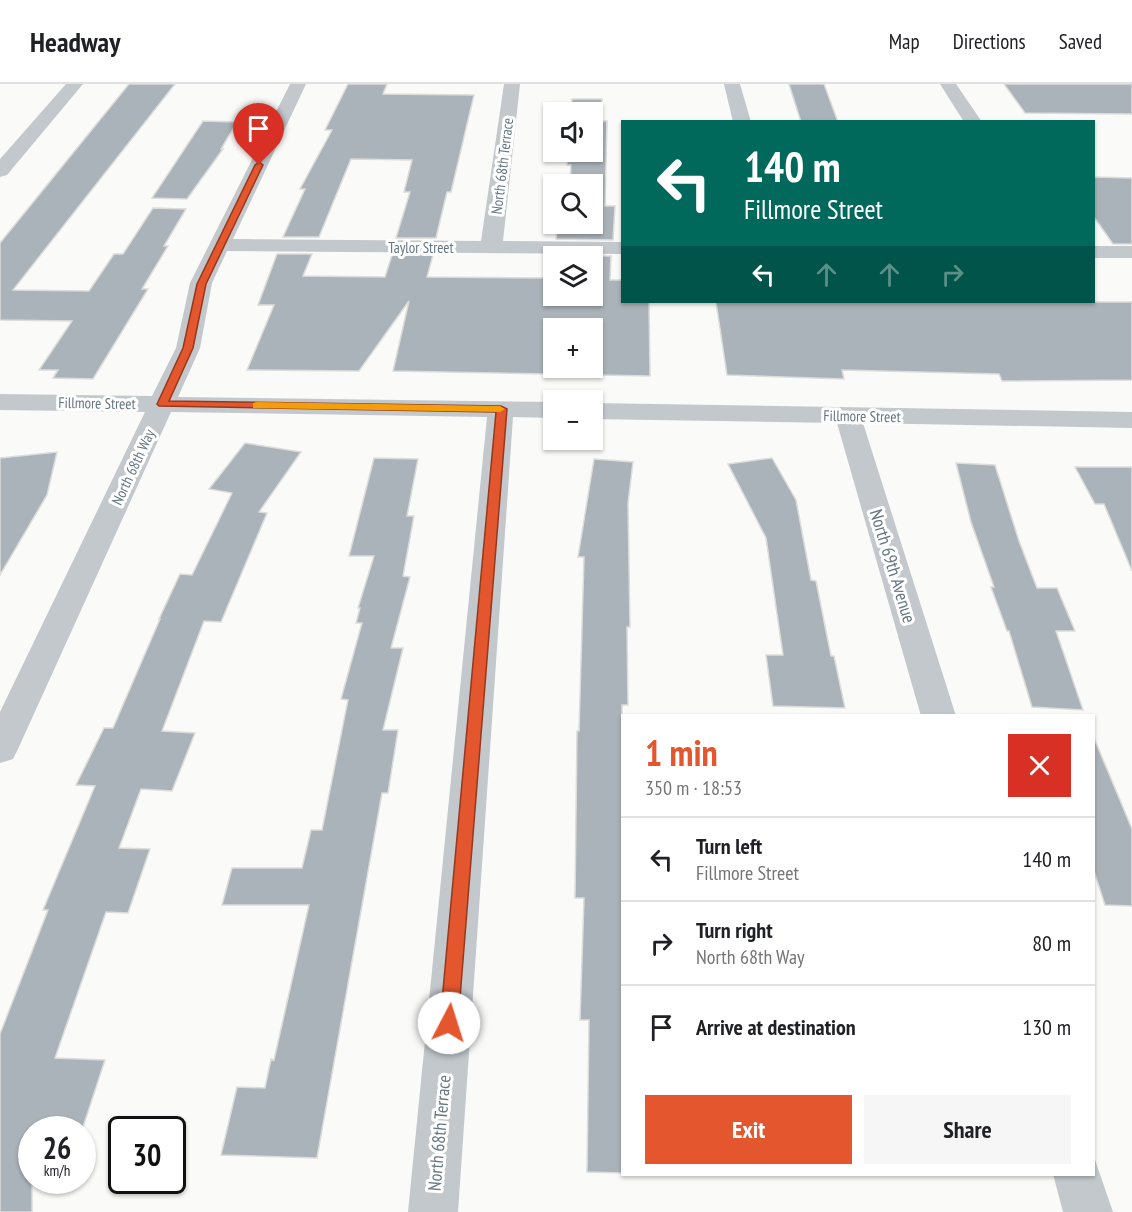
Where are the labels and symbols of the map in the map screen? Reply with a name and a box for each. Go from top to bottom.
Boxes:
pin [233,103,284,165]
street label: North 68th Terrace [487,117,517,215]
street label: Taylor Street [388,238,454,257]
street label: Fillmore Street [58,393,136,413]
street label: Fillmore Street [823,406,901,426]
street label: North 68th Way [107,426,159,508]
street label: North 69th Avenue [865,506,921,626]
position arrow [417,991,481,1055]
street label: North 68th Terrace [422,1074,456,1192]
speed limit sign: 30 [108,1116,186,1194]

